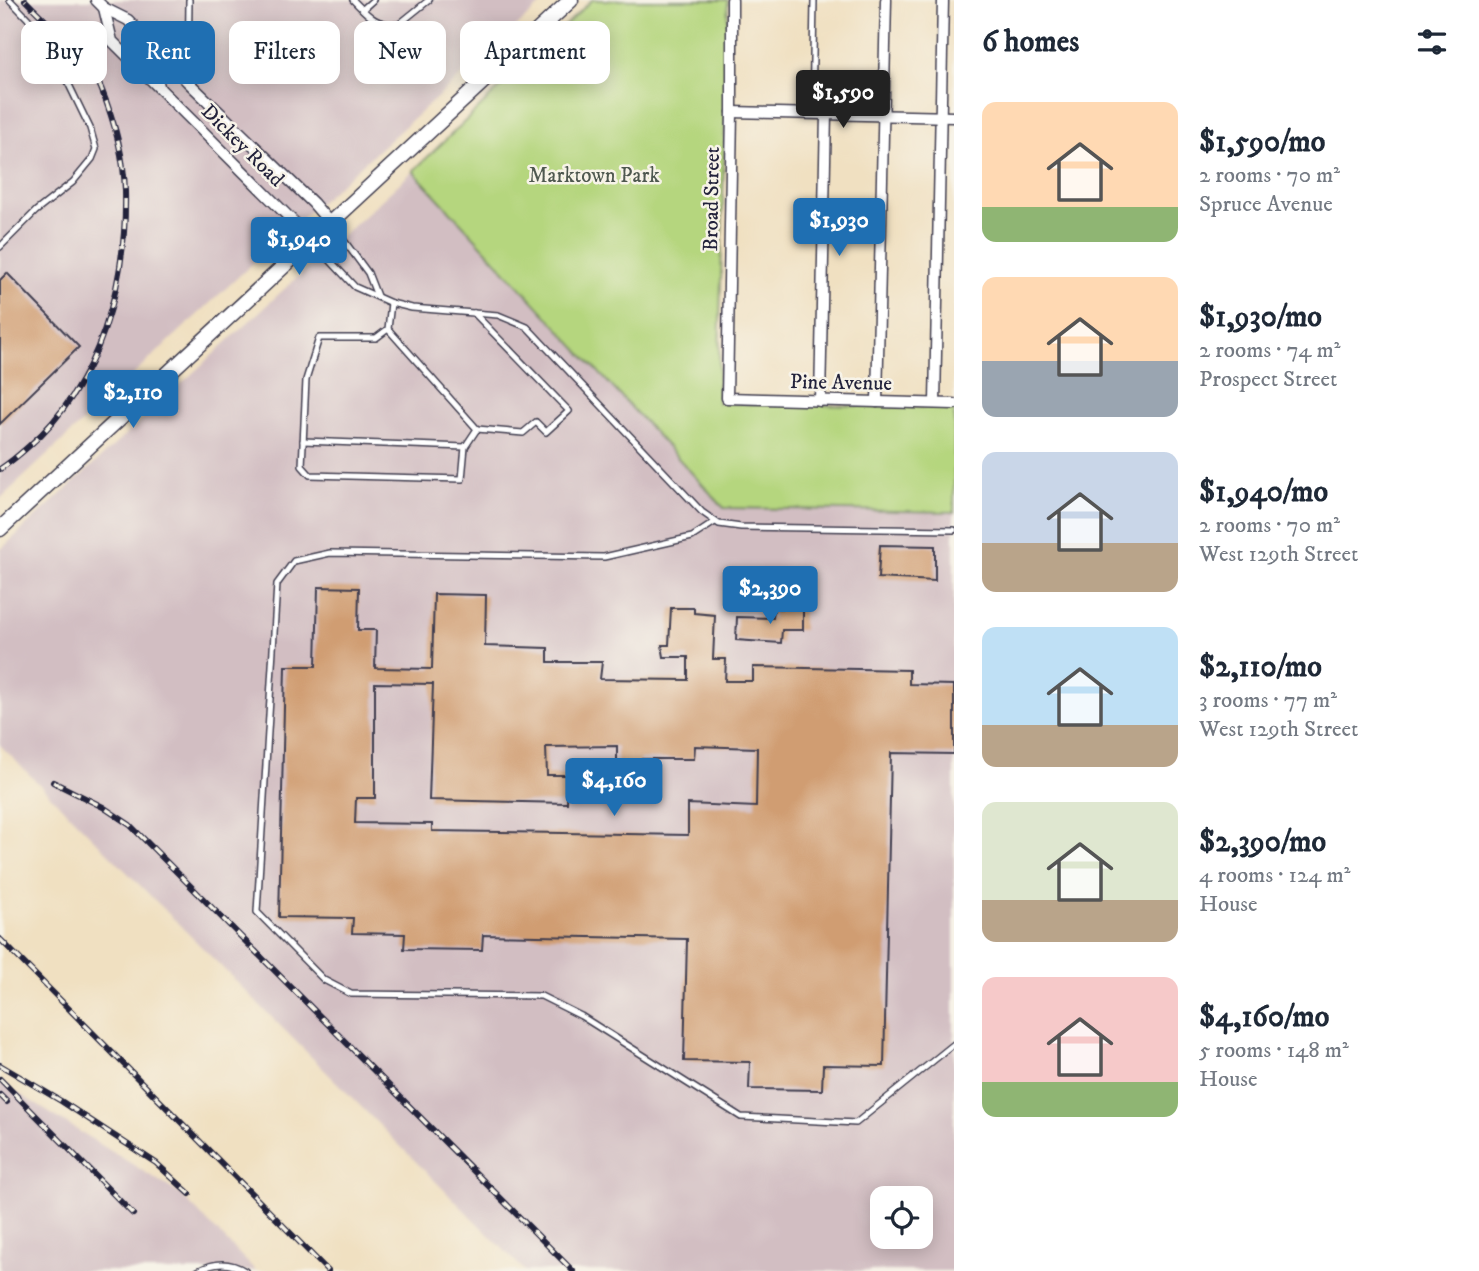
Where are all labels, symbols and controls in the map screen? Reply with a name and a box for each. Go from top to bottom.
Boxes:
chip: Buy [21,21,107,84]
chip: Rent [121,21,215,84]
chip: Filters [229,21,340,84]
chip: New [354,21,446,84]
chip: Apartment [460,21,610,84]
icon: filters [1413,23,1451,61]
text: 6 homes [982,24,1079,61]
pin: $1,590 [786,71,900,130]
text: $1,590 [812,78,874,107]
street label: Dickey Road [195,99,290,193]
text: $1,590/mo [1199,124,1325,161]
icon: home [1038,130,1122,214]
street label: Broad Street [698,146,726,252]
text: 2 rooms · 70 m² [1199,161,1340,190]
park label: Marktown Park [528,163,660,189]
text: Spruce Avenue [1199,190,1333,219]
pin: $1,930 [782,198,896,258]
text: $1,930 [809,206,869,235]
pin: $1,940 [242,218,356,277]
text: $1,940 [267,225,331,254]
text: $1,930/mo [1199,299,1322,336]
icon: home [1038,305,1122,389]
text: 2 rooms · 74 m² [1199,336,1340,365]
text: Prospect Street [1199,365,1337,394]
street label: Pine Avenue [790,369,893,397]
pin: $2,110 [76,370,190,430]
text: $2,110 [103,378,163,407]
text: $1,940/mo [1199,474,1328,511]
icon: home [1038,480,1122,564]
text: 2 rooms · 70 m² [1199,511,1340,540]
text: West 129th Street [1199,540,1358,569]
pin: $2,390 [713,566,827,626]
text: $2,390 [739,574,801,603]
text: $2,110/mo [1199,649,1322,686]
icon: home [1038,655,1122,739]
text: 3 rooms · 77 m² [1199,686,1337,715]
text: West 129th Street [1199,715,1358,744]
pin: $4,160 [557,758,671,818]
text: $4,160 [581,766,647,795]
text: $2,390/mo [1199,824,1326,861]
icon: home [1038,830,1122,914]
text: 4 rooms · 124 m² [1199,861,1350,890]
text: House [1199,890,1257,919]
text: $4,160/mo [1199,999,1329,1036]
icon: home [1038,1005,1122,1089]
text: 5 rooms · 148 m² [1199,1036,1349,1065]
text: House [1199,1065,1257,1094]
map controls [870,1186,933,1249]
button: locate [870,1186,933,1249]

